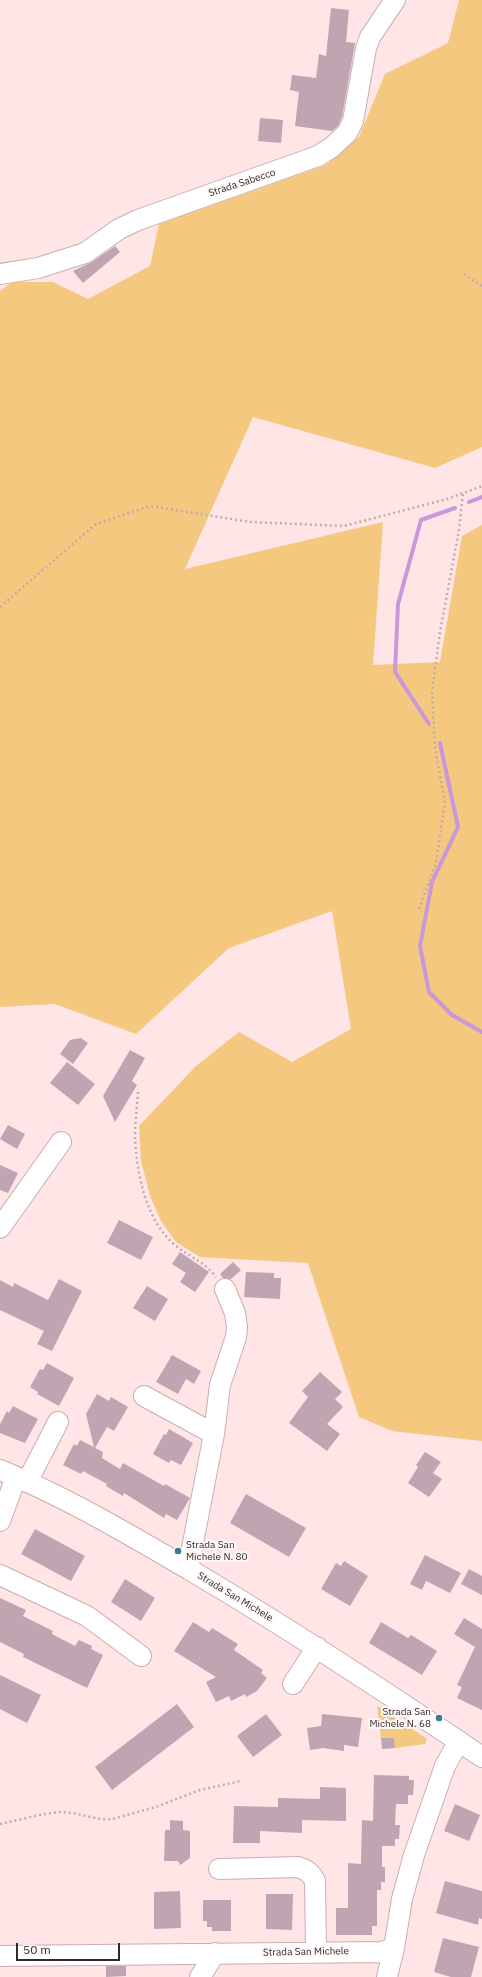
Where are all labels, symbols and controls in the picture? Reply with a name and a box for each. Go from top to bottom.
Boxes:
street label: Strada Sabecco [207,167,277,199]
place label: Strada San Michele N. 80 [186,1539,248,1562]
marker: Strada San Michele N. 80 [173,1546,183,1556]
street label: Strada San Michele [195,1570,275,1624]
place label: Strada San Michele N. 68 [369,1706,431,1730]
marker: Strada San Michele N. 68 [434,1713,444,1723]
scale bar [18,1935,122,1961]
text: 50 m [23,1942,51,1957]
street label: Strada San Michele [263,1945,349,1959]

